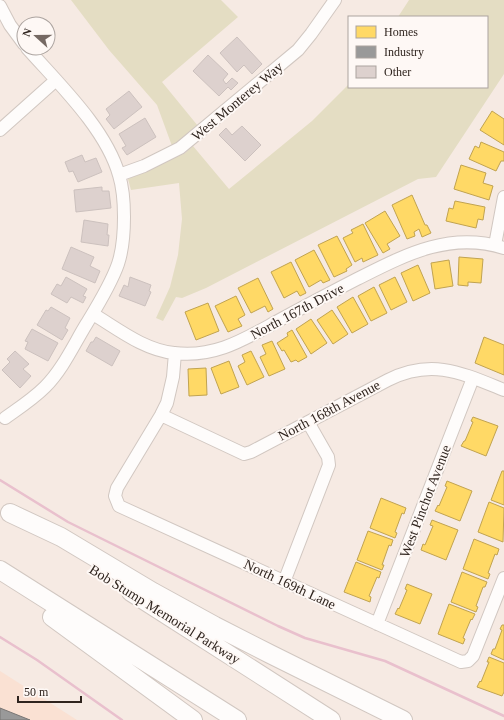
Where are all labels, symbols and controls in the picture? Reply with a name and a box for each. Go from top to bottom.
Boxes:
north arrow [16,16,56,56]
legend [348,16,488,88]
text: Homes [384,25,418,39]
text: N [20,27,34,38]
text: Industry [384,45,424,59]
street label: West Monterey Way [189,59,286,144]
text: Other [384,65,411,79]
street label: North 167th Drive [248,281,346,342]
street label: North 168th Avenue [276,377,383,444]
street label: West Pinchot Avenue [397,443,454,559]
street label: North 169th Lane [242,557,338,612]
street label: Bob Stump Memorial Parkway [87,562,243,667]
scale bar [18,678,81,704]
text: 50 m [24,685,49,699]

